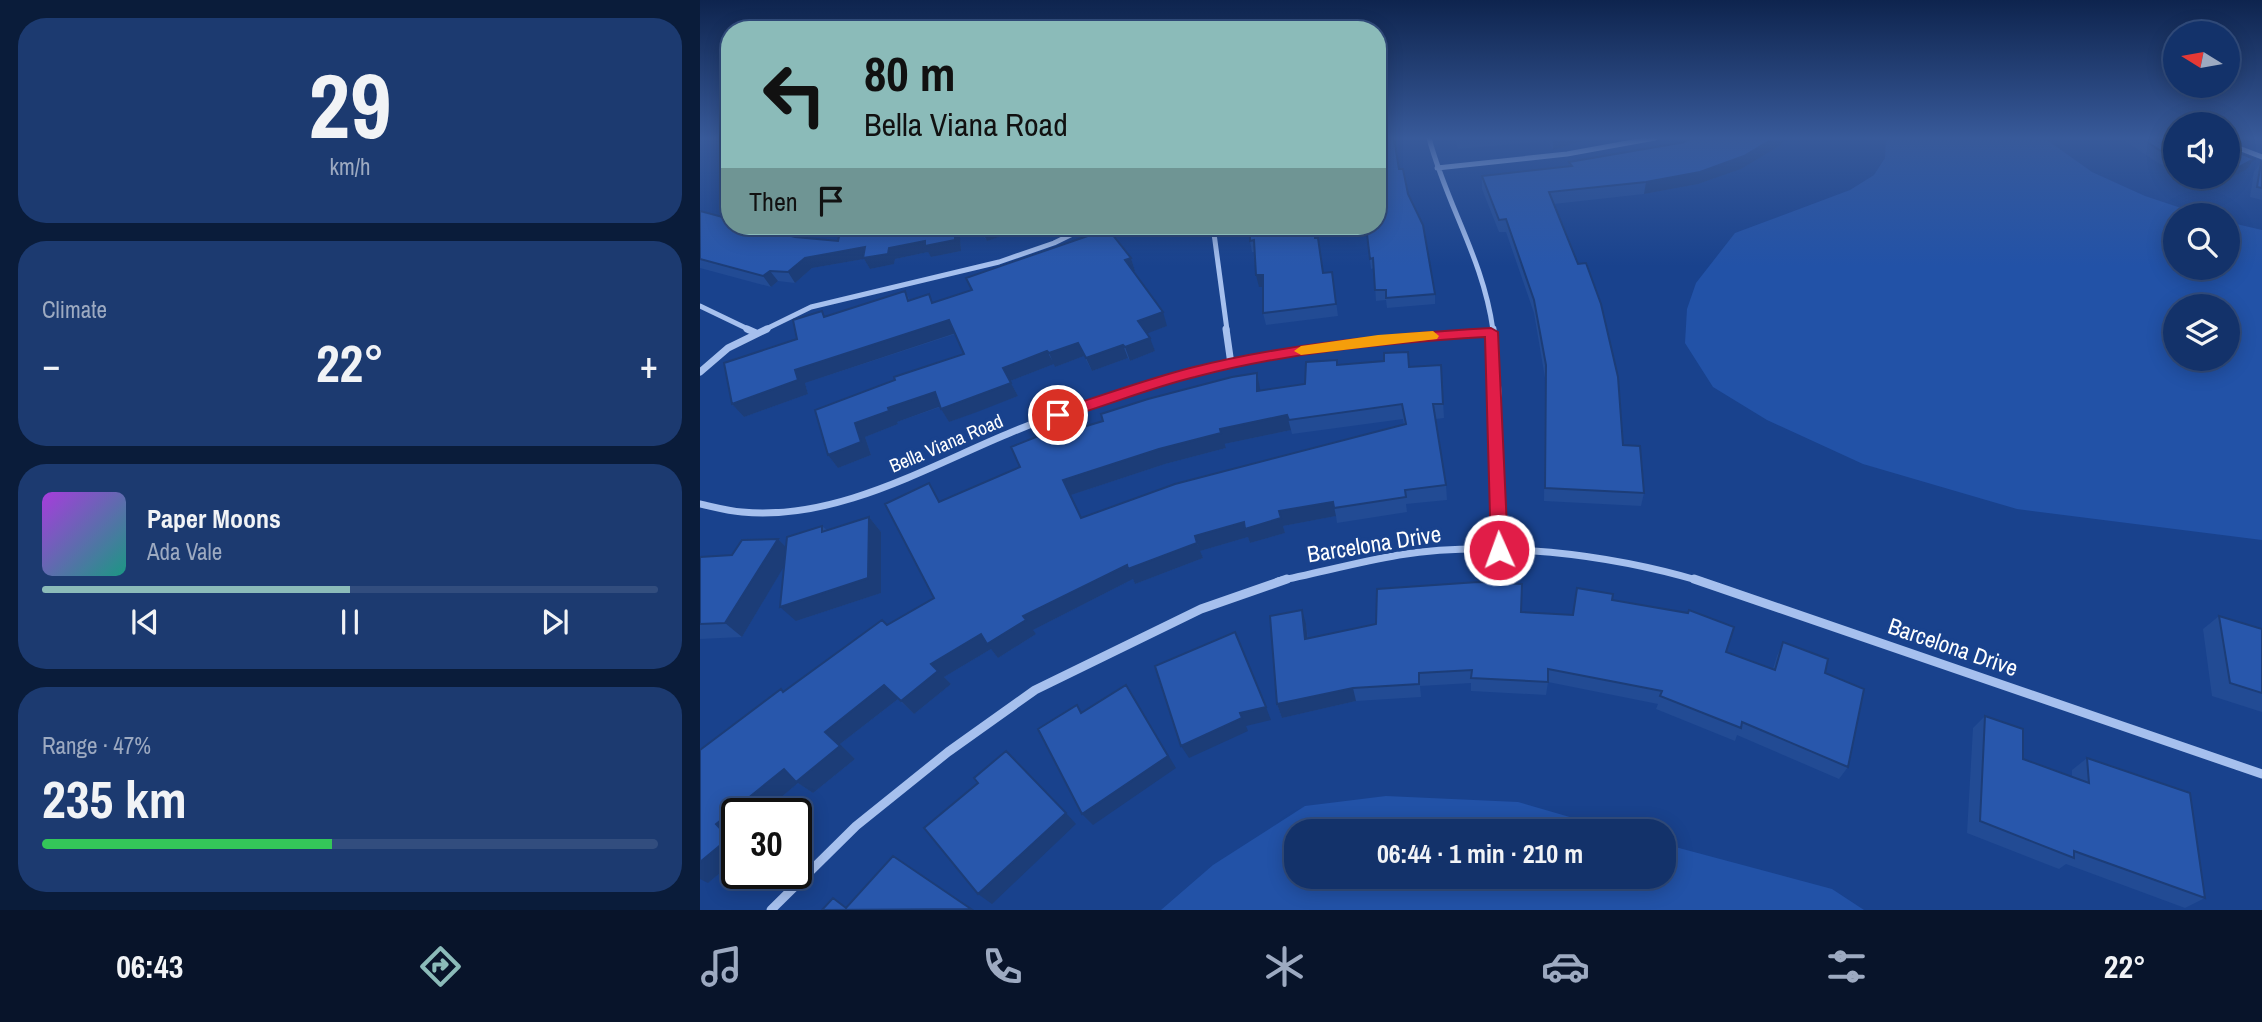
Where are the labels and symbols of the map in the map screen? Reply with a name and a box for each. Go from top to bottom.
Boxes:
north arrow [2163,21,2240,98]
pin [1028,385,1088,445]
street label: Bella Viana Road [885,407,1007,479]
position arrow [1462,513,1536,587]
street label: Barcelona Drive [1305,518,1443,569]
street label: Barcelona Drive [1884,610,2022,683]
speed limit sign: 30 [721,798,812,889]

